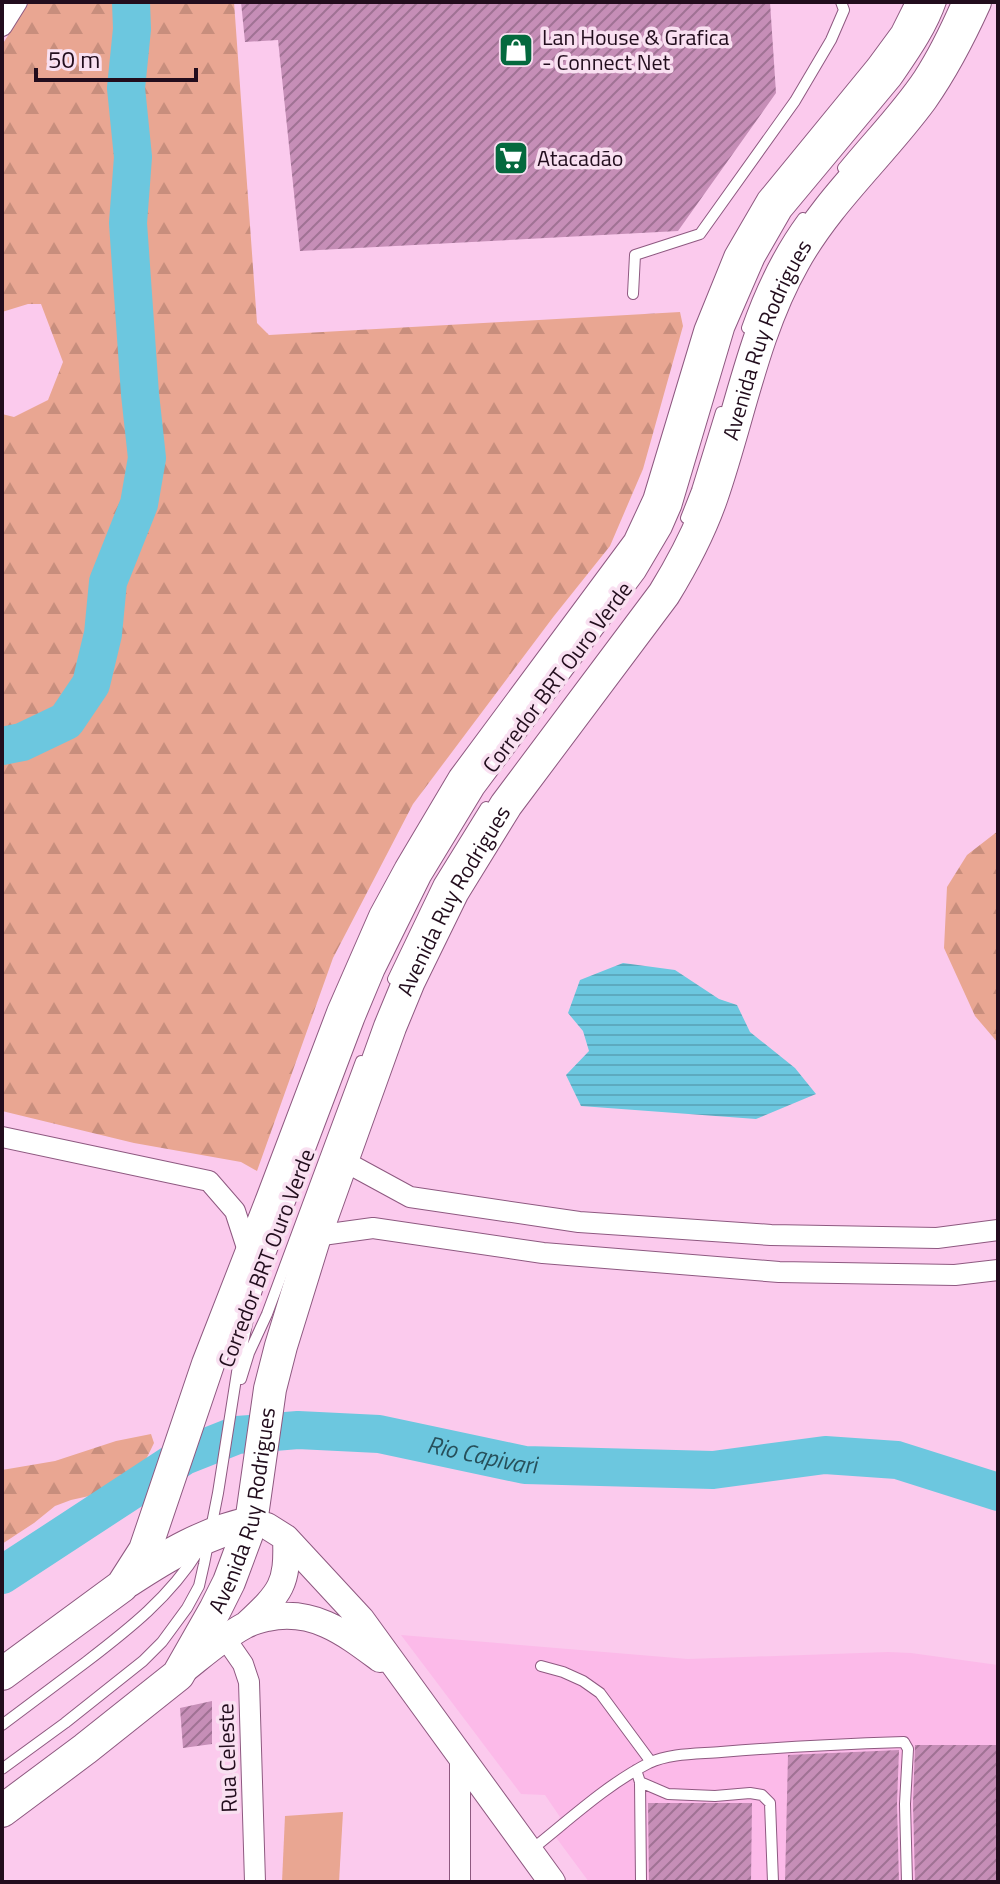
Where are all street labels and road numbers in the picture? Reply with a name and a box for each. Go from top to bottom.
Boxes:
street label: Avenida Ruy Rodrigues [713,233,820,444]
street label: Corredor BRT Ouro Verde [474,574,640,780]
street label: Avenida Ruy Rodrigues [388,799,519,1001]
street label: Corredor BRT Ouro Verde [209,1144,323,1372]
street label: Avenida Ruy Rodrigues [199,1405,284,1619]
street label: Rua Celeste [208,1703,246,1813]

